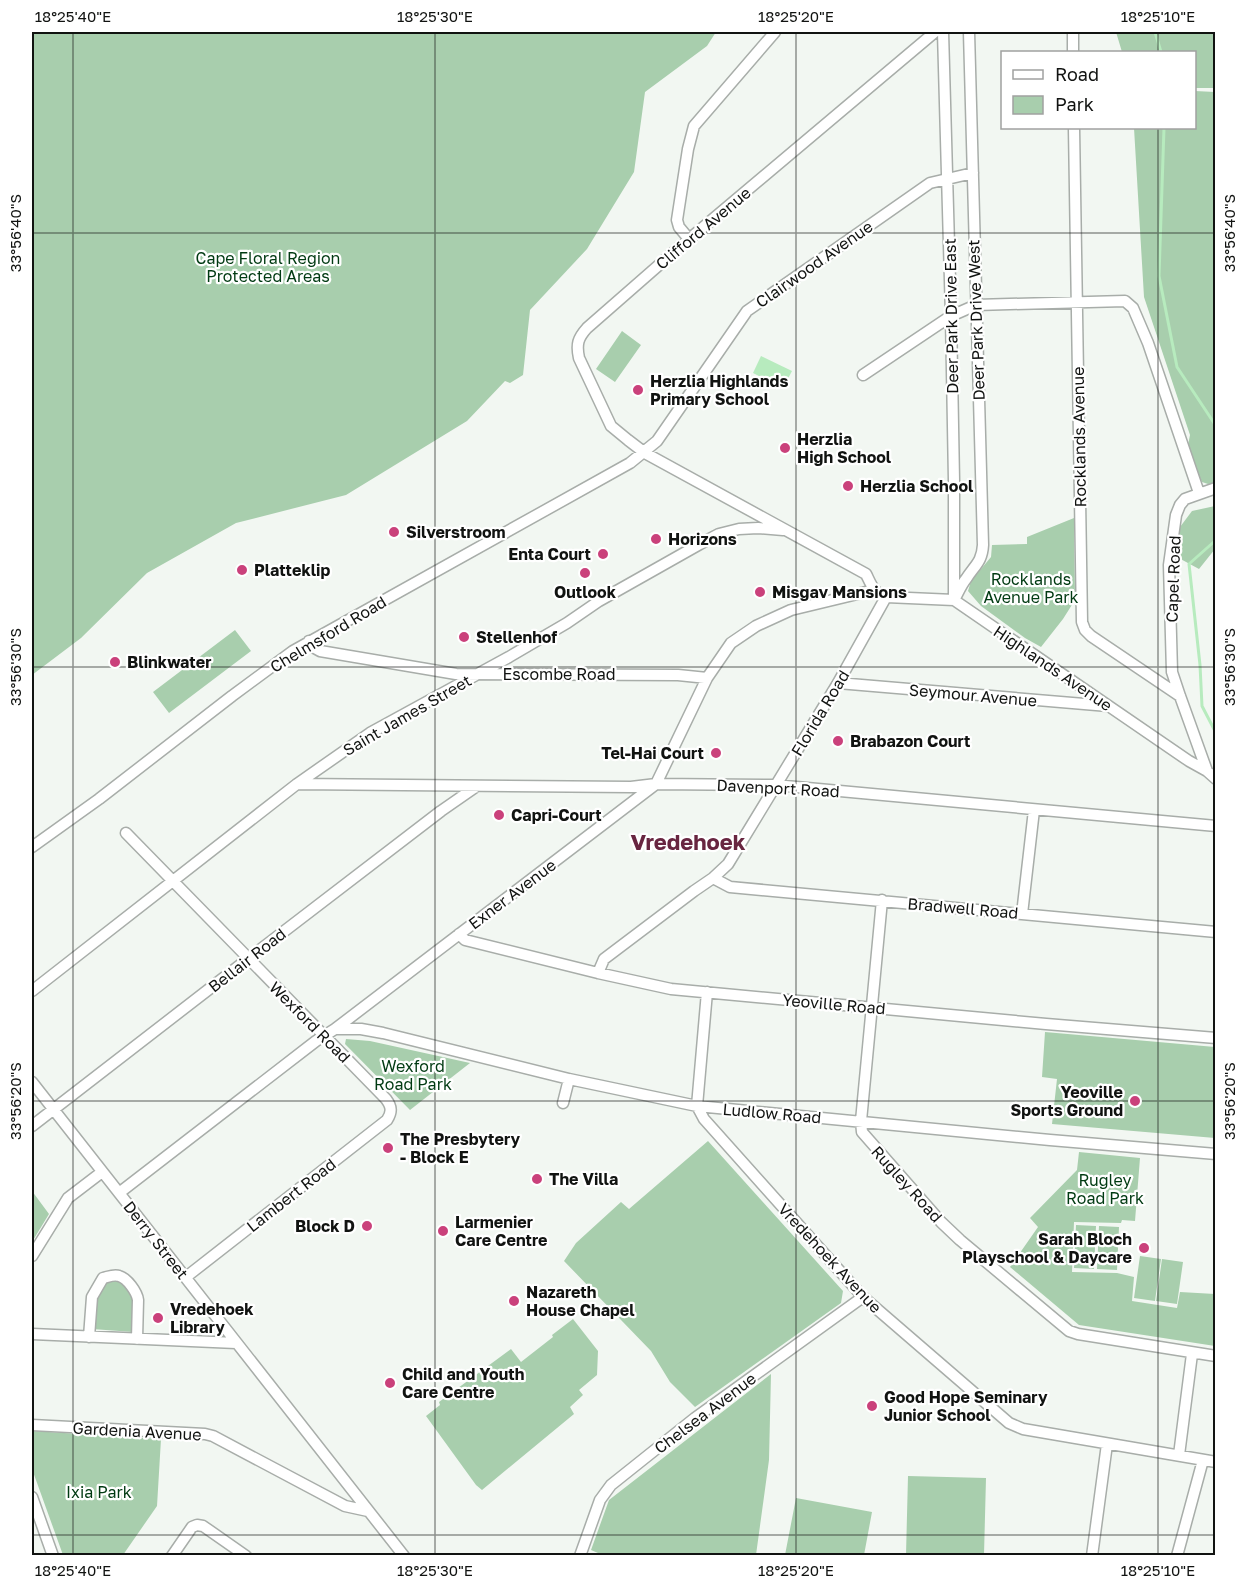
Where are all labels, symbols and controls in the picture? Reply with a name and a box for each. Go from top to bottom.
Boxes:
text: 18°25'40"E [35,7,111,25]
text: 18°25'30"E [397,7,473,25]
text: 18°25'20"E [758,7,834,25]
text: 18°25'10"E [1121,7,1195,25]
legend [1001,51,1196,129]
text: Road [1055,63,1099,85]
text: Park [1055,93,1094,115]
street label: Clifford Avenue [651,182,755,274]
text: 33°56'40"S [6,194,24,272]
text: 33°56'40"S [1220,194,1238,272]
street label: Clairwood Avenue [752,216,876,312]
street label: Deer Park Drive East [940,238,962,394]
street label: Deer Park Drive West [963,239,989,401]
park label: Cape Floral Region Protected Areas [196,248,340,286]
street label: Rocklands Avenue [1068,366,1090,508]
place label: Herzlia Highlands Primary School [650,371,788,409]
marker: Herzlia Highlands Primary School [631,383,645,397]
place label: Herzlia High School [797,429,892,467]
marker: Herzlia High School [778,441,792,455]
place label: Herzlia School [860,476,974,496]
marker: Herzlia School [841,479,855,493]
place label: Silverstroom [406,522,506,542]
marker: Silverstroom [387,525,401,539]
place label: Horizons [668,529,737,549]
marker: Horizons [649,532,663,546]
street label: Capel Road [1161,535,1185,623]
place label: Enta Court [508,544,591,564]
marker: Enta Court [596,547,610,561]
place label: Platteklip [254,560,330,580]
marker: Platteklip [235,563,249,577]
marker: Outlook [578,566,592,580]
park label: Rocklands Avenue Park [983,569,1079,607]
place label: Outlook [554,582,617,602]
place label: Misgav Mansions [772,582,907,602]
marker: Misgav Mansions [753,585,767,599]
street label: Chelmsford Road [266,591,390,677]
street label: Highlands Avenue [990,621,1116,715]
place label: Stellenhof [476,627,557,647]
text: 33°56'30"S [6,628,24,706]
text: 33°56'30"S [1220,628,1238,706]
marker: Stellenhof [457,630,471,644]
place label: Blinkwater [127,652,211,672]
marker: Blinkwater [108,655,122,669]
street label: Escombe Road [502,664,616,684]
street label: Florida Road [787,666,853,760]
street label: Saint James Street [339,670,475,760]
street label: Seymour Avenue [908,679,1038,711]
place label: Brabazon Court [850,731,971,751]
marker: Brabazon Court [831,734,845,748]
place label: Tel-Hai Court [601,743,704,763]
marker: Tel-Hai Court [709,746,723,760]
street label: Davenport Road [716,775,840,801]
place label: Capri-Court [511,805,602,825]
marker: Capri-Court [492,808,506,822]
district label: Vredehoek [631,828,746,855]
street label: Exner Avenue [464,855,560,933]
street label: Bradwell Road [907,893,1019,923]
street label: Bellair Road [204,923,290,997]
street label: Wexford Road [265,977,355,1067]
street label: Yeoville Road [782,990,886,1018]
park label: Wexford Road Park [374,1056,452,1094]
text: 33°56'20"S [6,1062,24,1140]
text: 33°56'20"S [1220,1062,1238,1140]
place label: Yeoville Sports Ground [1011,1082,1123,1120]
marker: Yeoville Sports Ground [1128,1094,1142,1108]
street label: Ludlow Road [722,1099,822,1127]
place label: The Presbytery - Block E [400,1129,521,1167]
marker: The Presbytery - Block E [381,1141,395,1155]
street label: Rugley Road [867,1142,947,1226]
street label: Lambert Road [242,1154,340,1236]
place label: The Villa [549,1169,618,1189]
park label: Rugley Road Park [1066,1170,1144,1208]
marker: The Villa [530,1172,544,1186]
street label: Derry Street [119,1197,193,1283]
street label: Vredehoek Avenue [774,1199,886,1317]
place label: Larmenier Care Centre [455,1212,547,1250]
place label: Block D [295,1216,355,1236]
marker: Block D [360,1219,374,1233]
marker: Larmenier Care Centre [436,1224,450,1238]
place label: Sarah Bloch Playschool & Daycare [962,1229,1132,1267]
marker: Sarah Bloch Playschool & Daycare [1137,1241,1151,1255]
place label: Nazareth House Chapel [526,1282,635,1320]
marker: Nazareth House Chapel [507,1294,521,1308]
place label: Vredehoek Library [170,1299,254,1337]
marker: Vredehoek Library [151,1311,165,1325]
place label: Child and Youth Care Centre [402,1364,524,1402]
street label: Chelsea Avenue [650,1368,760,1458]
marker: Child and Youth Care Centre [383,1376,397,1390]
place label: Good Hope Seminary Junior School [884,1387,1048,1425]
marker: Good Hope Seminary Junior School [865,1399,879,1413]
street label: Gardenia Avenue [72,1418,202,1444]
park label: Ixia Park [66,1482,132,1502]
text: 18°25'40"E [35,1561,111,1579]
text: 18°25'30"E [397,1561,473,1579]
text: 18°25'20"E [758,1561,834,1579]
text: 18°25'10"E [1121,1561,1195,1579]

